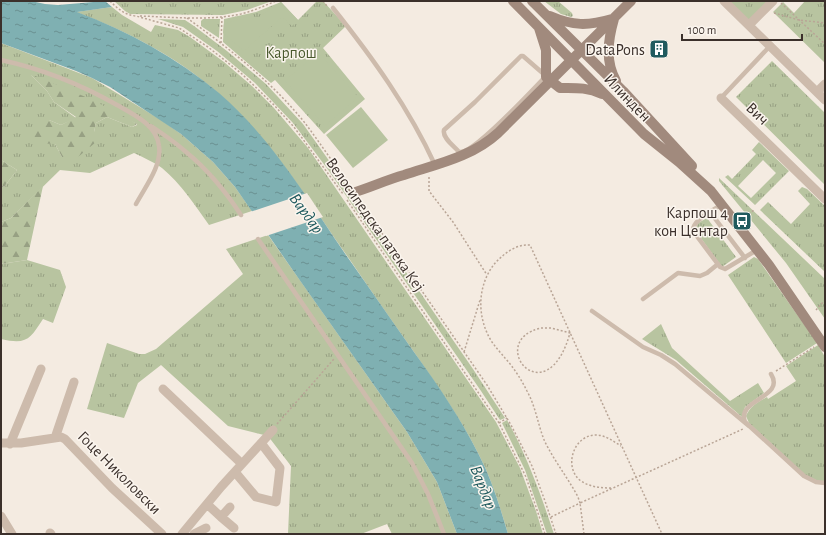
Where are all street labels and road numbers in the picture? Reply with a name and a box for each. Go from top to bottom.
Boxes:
street label: Илинден [601,71,654,125]
street label: Вич [743,99,772,128]
street label: Велосипедска патека Кеј [322,155,427,295]
street label: Гоце Николовски [75,428,164,517]

